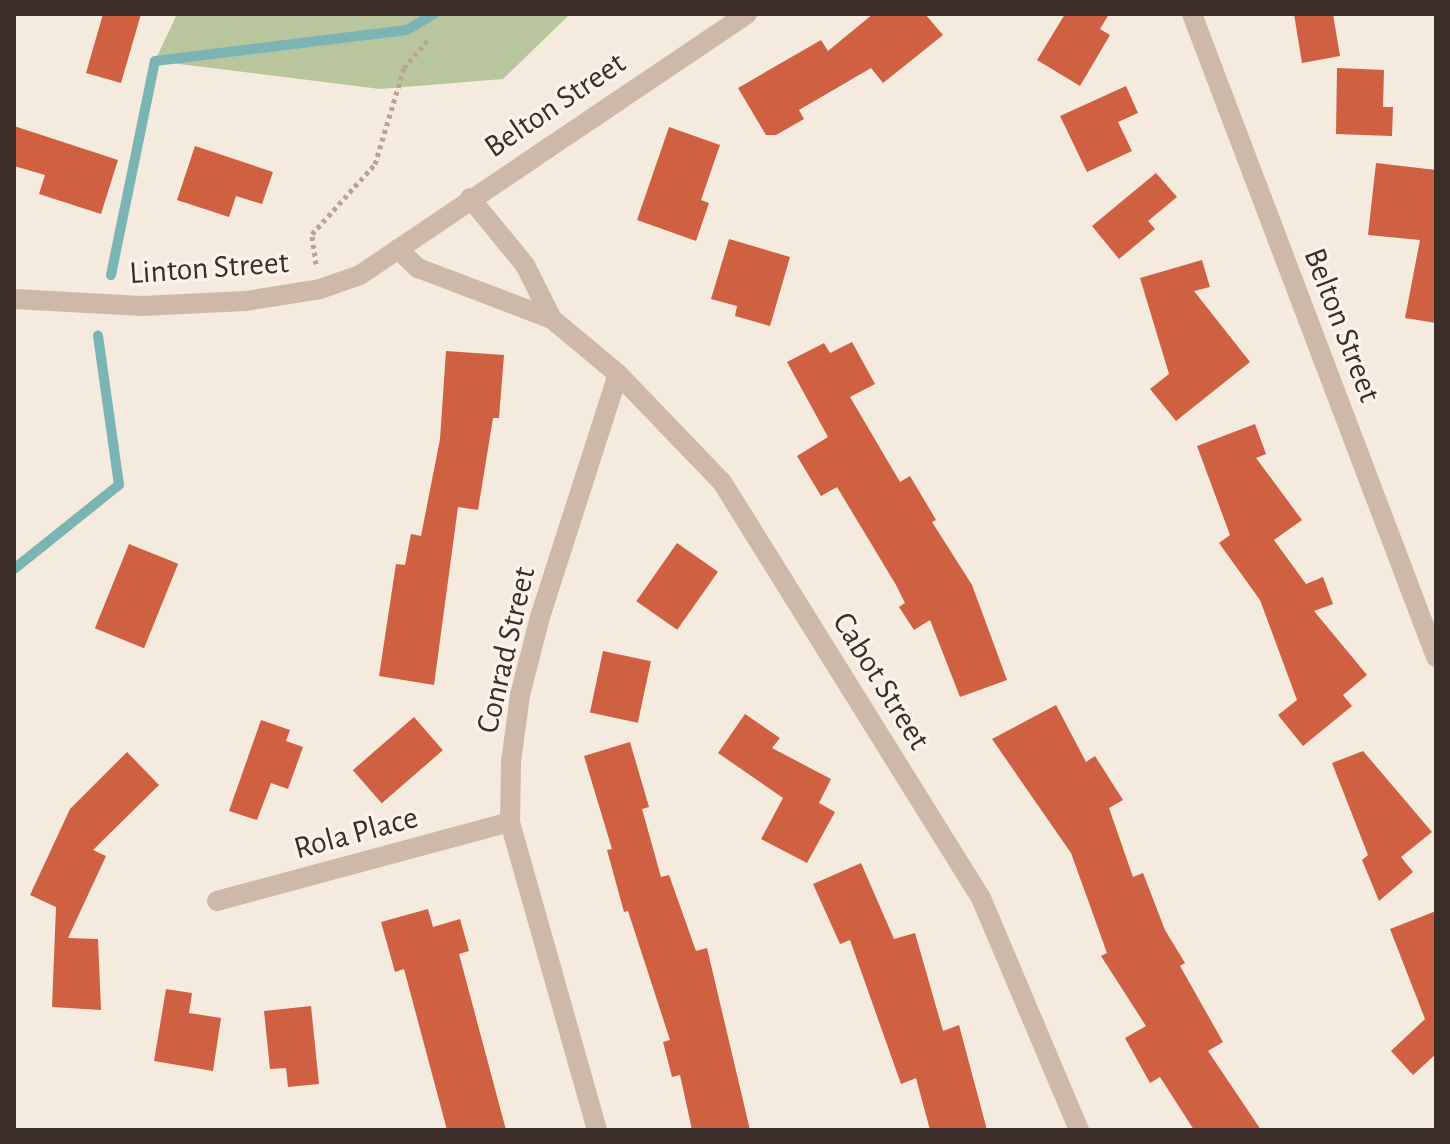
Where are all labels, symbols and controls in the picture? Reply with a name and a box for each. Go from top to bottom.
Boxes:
street label: Belton Street [477,44,633,166]
street label: Linton Street [128,243,290,293]
street label: Belton Street [1295,243,1389,407]
street label: Conrad Street [468,563,544,737]
street label: Cabot Street [824,605,938,757]
street label: Rola Place [290,798,422,868]

